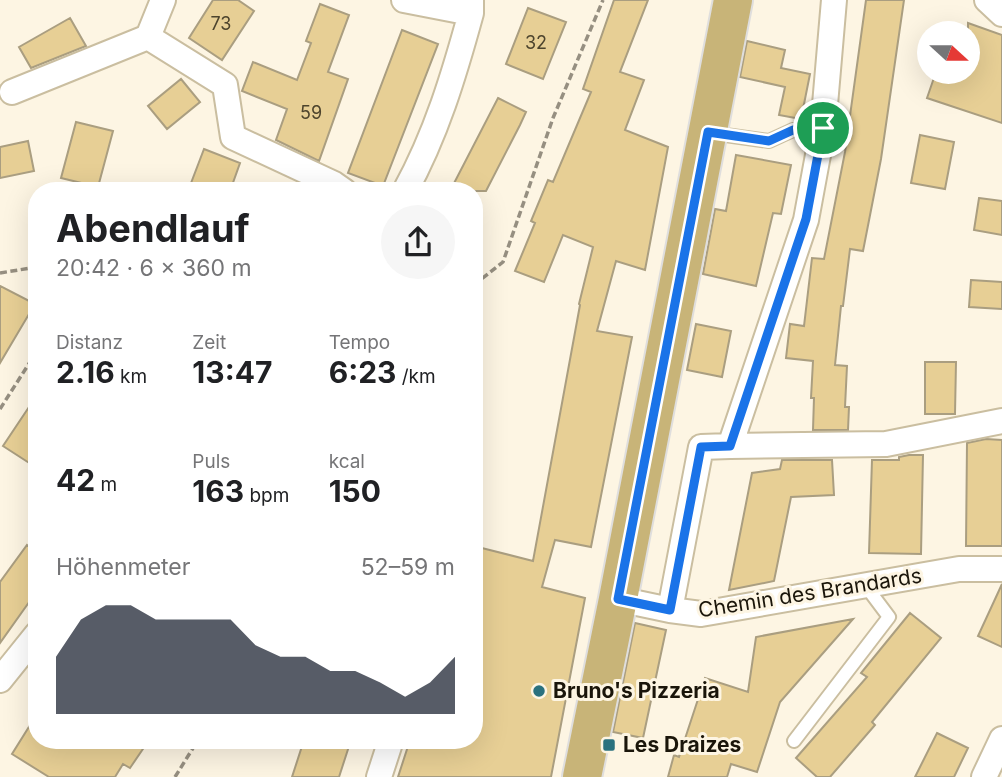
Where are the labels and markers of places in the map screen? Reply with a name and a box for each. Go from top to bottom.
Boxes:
pin [793,98,853,158]
place label: Bruno's Pizzeria [553,678,720,703]
marker: Bruno's Pizzeria [531,683,547,699]
place label: Les Draizes [623,732,741,757]
marker: Les Draizes [601,737,617,753]

